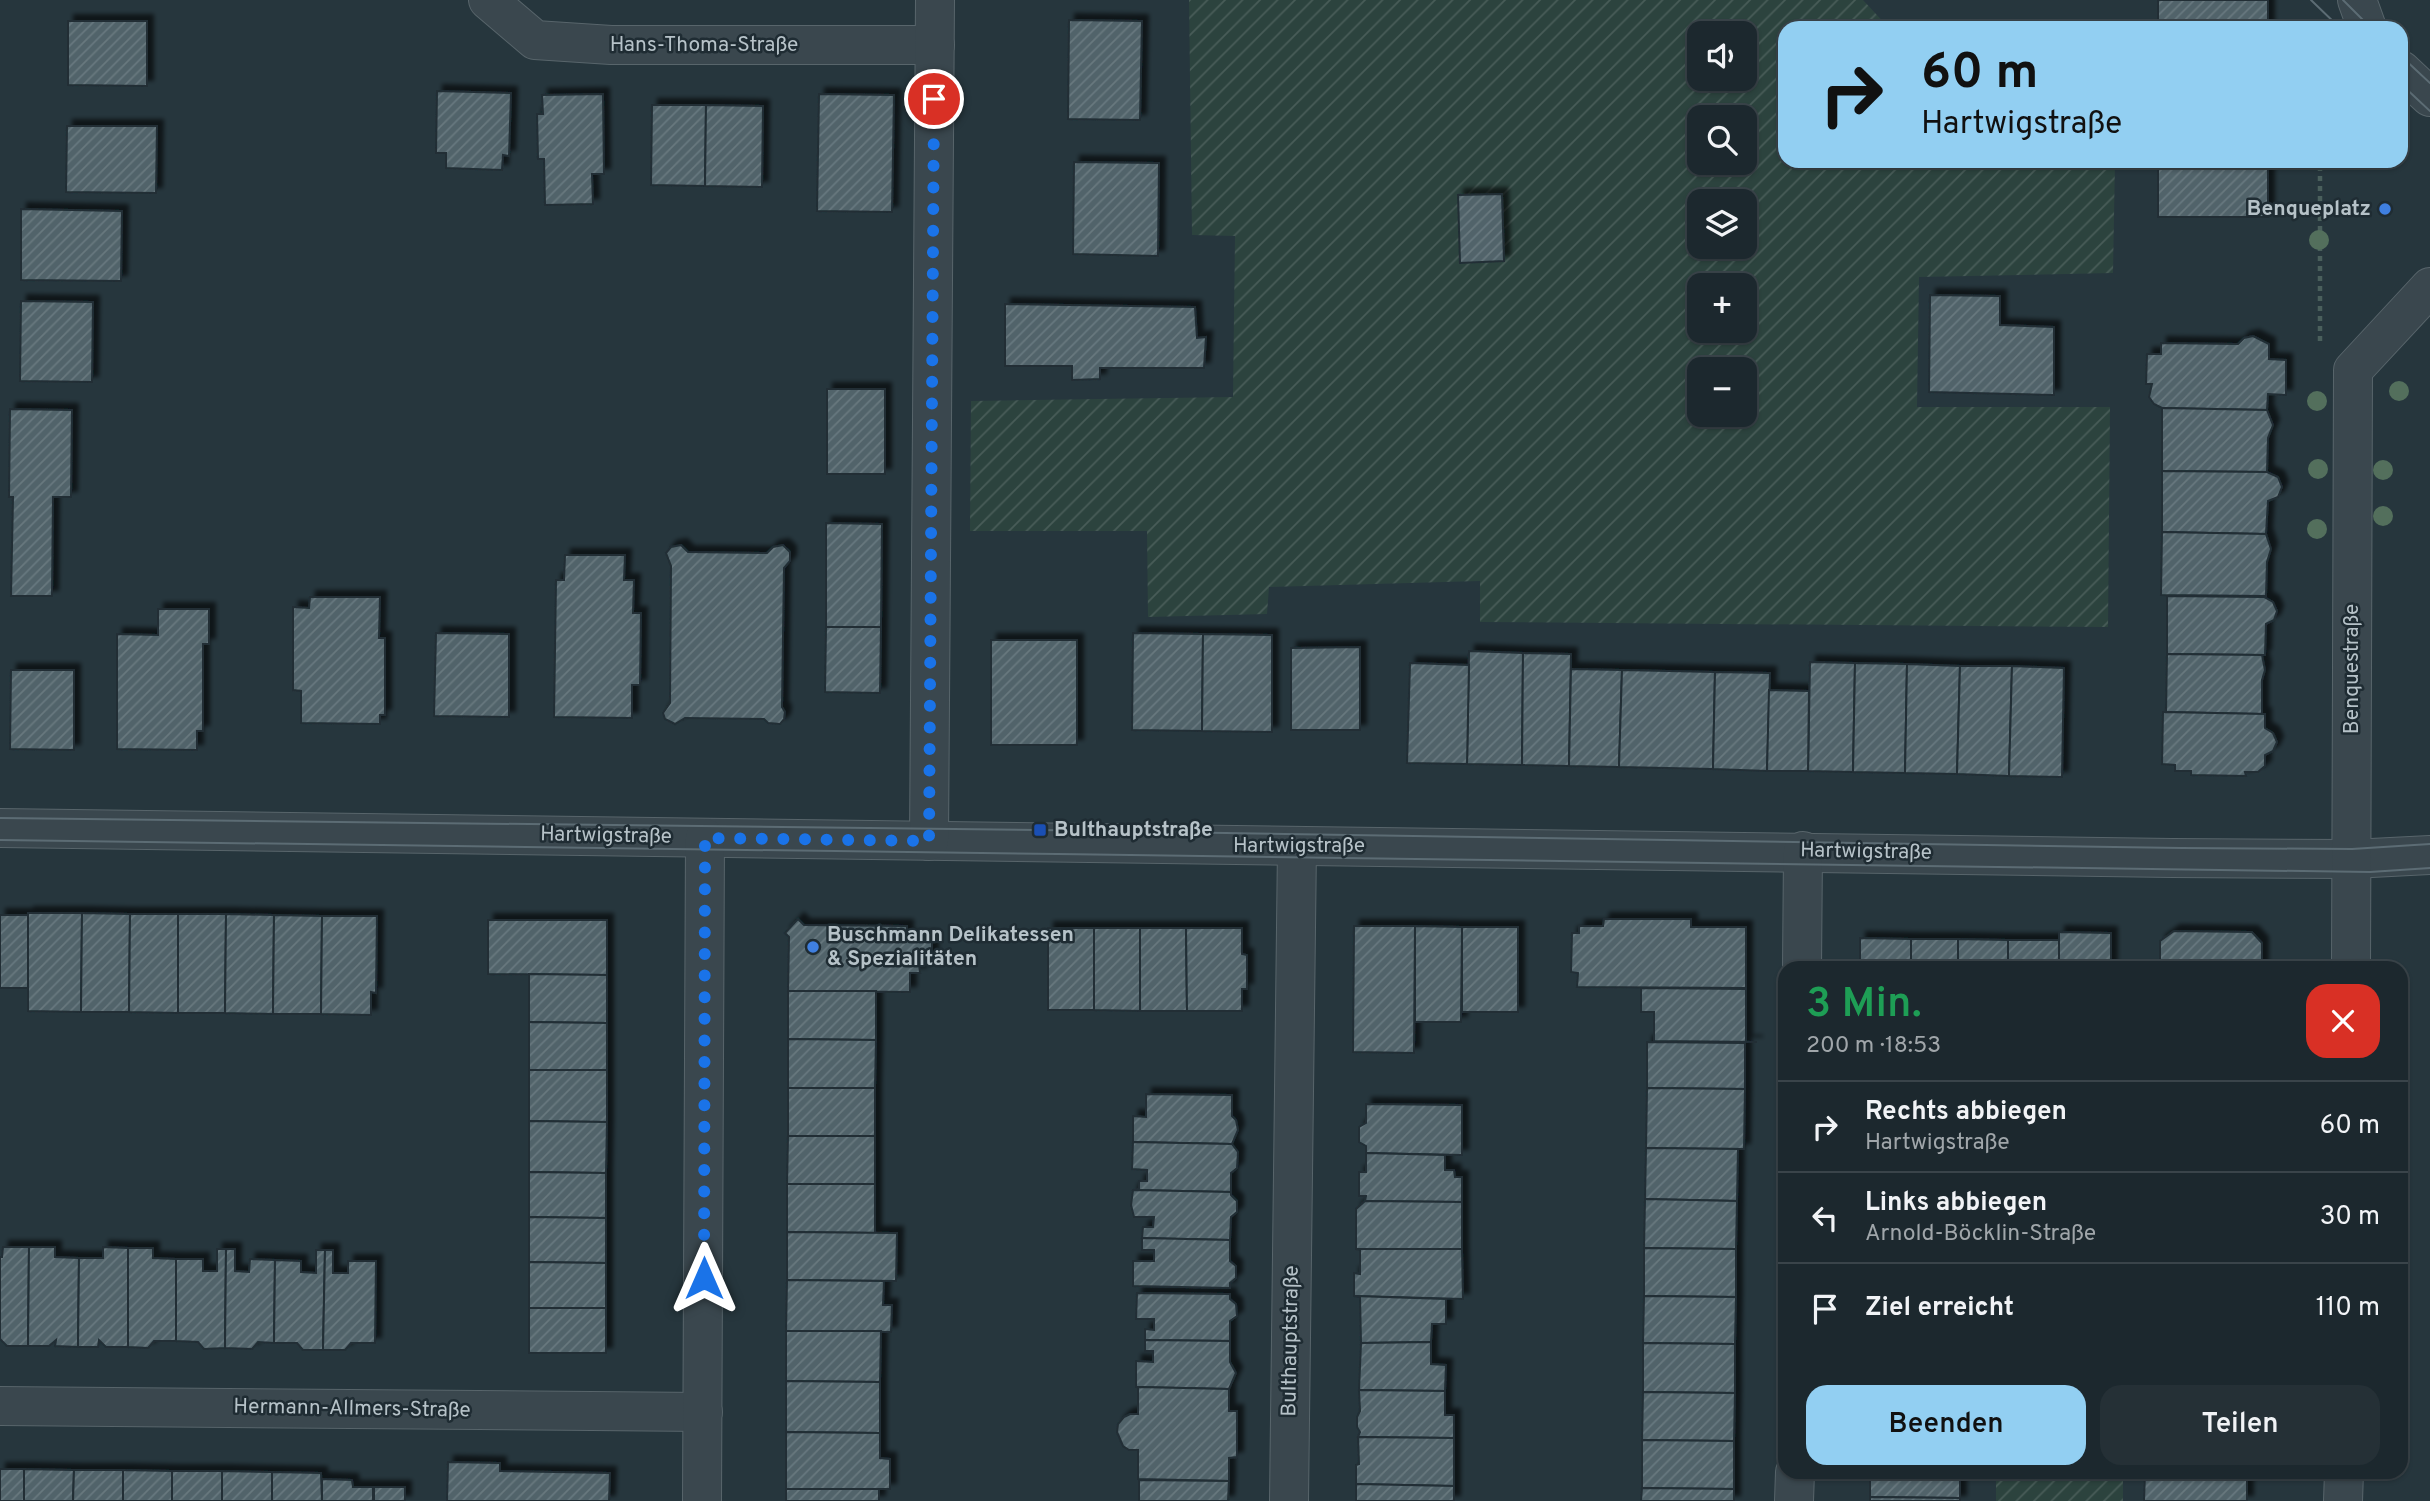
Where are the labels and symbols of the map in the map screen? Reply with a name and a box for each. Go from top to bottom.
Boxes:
street label: Hans-Thoma-Straße [610,32,798,59]
pin [904,69,964,129]
place label: Benqueplatz [2247,196,2371,223]
marker: Benqueplatz [2377,201,2393,217]
street label: Benquestraße [2339,604,2366,734]
place label: Bulthauptstraße [1054,817,1213,844]
street label: Hartwigstraße [540,821,672,851]
marker: Bulthauptstraße [1032,822,1048,838]
street label: Hartwigstraße [1233,833,1365,860]
street label: Hartwigstraße [1800,837,1932,867]
place label: Buschmann Delikatessen & Spezialitäten [827,922,1074,973]
marker: Buschmann Delikatessen & Spezialitäten [805,939,821,955]
position arrow [667,1241,741,1315]
street label: Bulthauptstraße [1276,1265,1306,1417]
street label: Hermann-Allmers-Straße [233,1393,471,1425]

